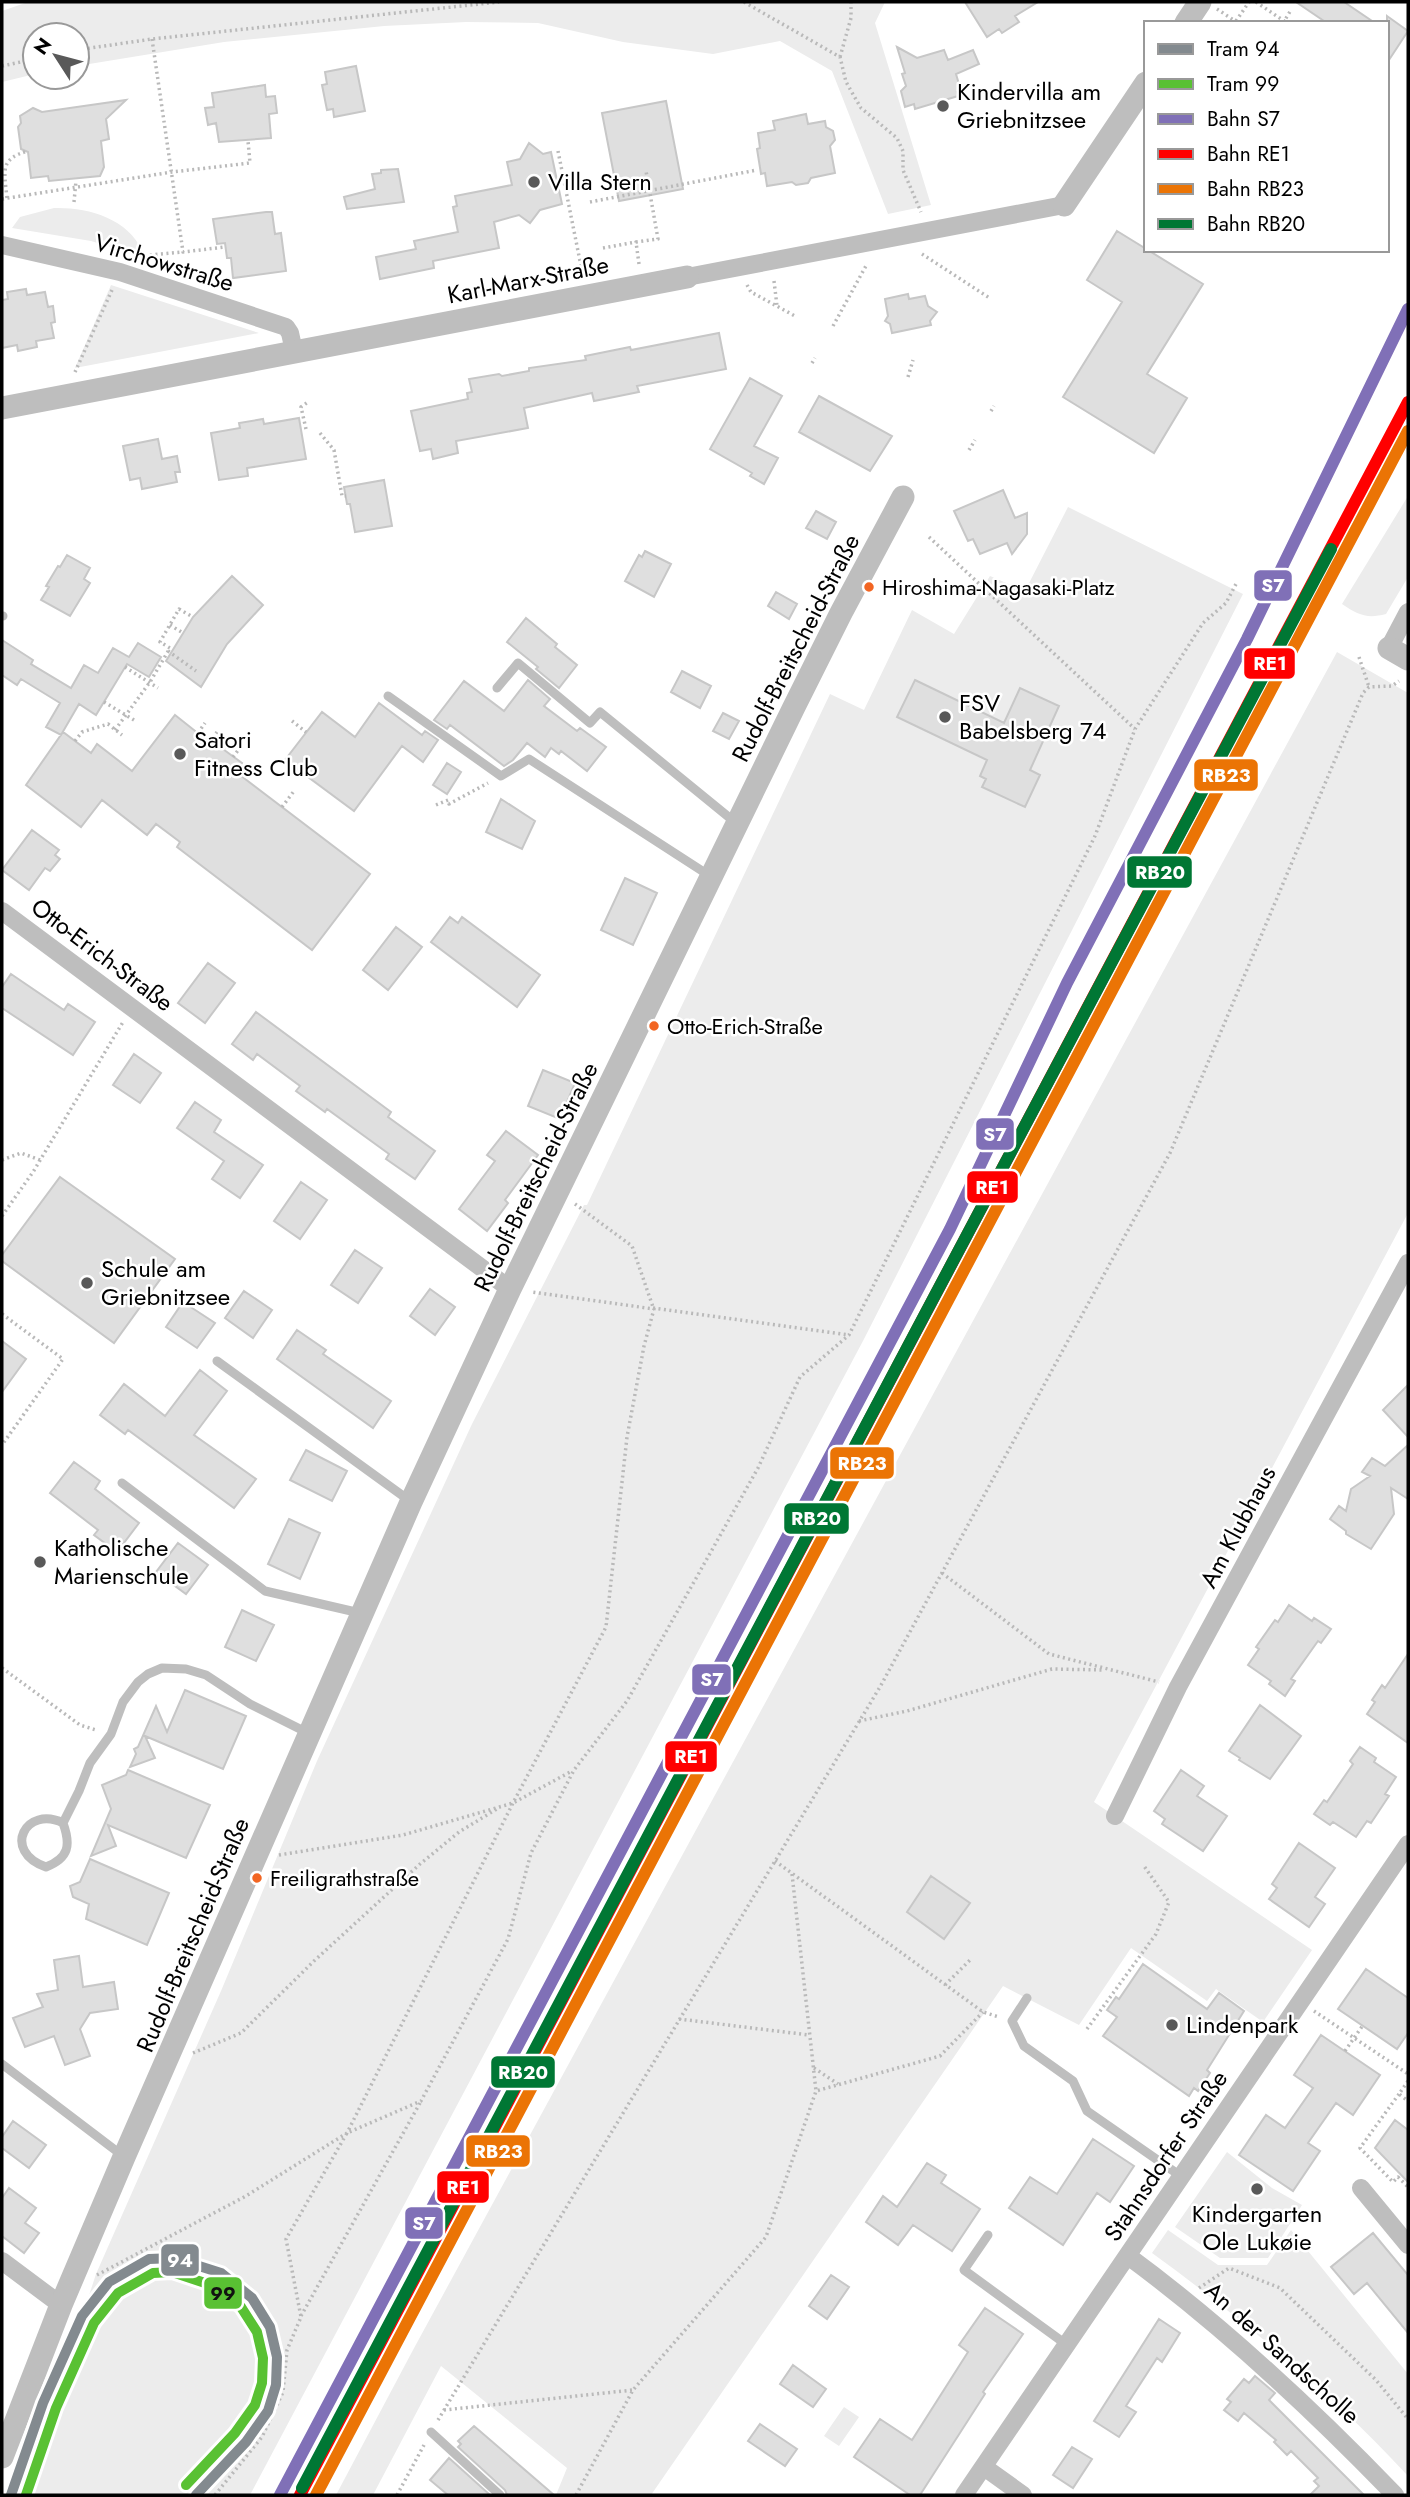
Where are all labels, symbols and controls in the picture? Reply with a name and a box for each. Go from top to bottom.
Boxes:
north arrow [21,21,91,91]
legend [1144,21,1389,252]
text: N [27,32,58,60]
text: Tram 94 [1207,34,1279,64]
text: Tram 99 [1207,69,1279,99]
place label: Kindervilla am Griebnitzsee [957,74,1101,137]
marker: Kindervilla am Griebnitzsee [935,98,951,114]
text: Bahn S7 [1207,104,1280,134]
text: Bahn RE1 [1207,139,1290,169]
place label: Villa Stern [548,164,652,199]
marker: Villa Stern [526,174,542,190]
text: Bahn RB23 [1207,174,1304,204]
text: Bahn RB20 [1207,209,1305,239]
street label: Virchowstraße [90,225,238,300]
street label: Karl-Marx-Straße [444,247,612,312]
street label: Rudolf-Breitscheid-Straße [723,528,868,768]
line badge: S7 [1253,569,1293,602]
place label: Hiroshima-Nagasaki-Platz [882,571,1115,603]
text: S7 [1261,572,1285,599]
marker: Hiroshima-Nagasaki-Platz [862,580,876,594]
line badge: RE1 [1243,647,1296,680]
text: RE1 [1253,650,1287,677]
place label: FSV Babelsberg 74 [959,685,1107,748]
marker: FSV Babelsberg 74 [937,709,953,725]
place label: Satori Fitness Club [194,722,318,785]
marker: Satori Fitness Club [172,746,188,762]
line badge: RB23 [1193,758,1259,792]
text: RB23 [1201,762,1251,789]
line badge: RB20 [1126,855,1193,889]
text: RB20 [1135,859,1185,886]
street label: Otto-Erich-Straße [24,889,181,1020]
place label: Otto-Erich-Straße [667,1010,823,1042]
marker: Otto-Erich-Straße [647,1019,661,1033]
street label: Rudolf-Breitscheid-Straße [465,1056,606,1297]
line badge: S7 [975,1117,1015,1151]
text: S7 [983,1121,1007,1148]
line badge: RE1 [966,1170,1019,1204]
text: RE1 [975,1174,1009,1201]
place label: Schule am Griebnitzsee [101,1251,230,1314]
marker: Schule am Griebnitzsee [79,1275,95,1291]
line badge: RB23 [829,1446,895,1480]
text: RB23 [837,1450,887,1477]
street label: Am Klubhaus [1191,1460,1284,1594]
line badge: RB20 [783,1502,850,1535]
text: RB20 [791,1505,841,1532]
place label: Katholische Marienschule [54,1530,189,1593]
marker: Katholische Marienschule [32,1554,48,1570]
line badge: S7 [691,1663,732,1696]
text: S7 [700,1666,724,1693]
line badge: RE1 [664,1740,718,1773]
text: RE1 [674,1743,708,1770]
street label: Rudolf-Breitscheid-Straße [127,1812,258,2057]
place label: Freiligrathstraße [270,1862,419,1894]
marker: Freiligrathstraße [250,1871,264,1885]
place label: Lindenpark [1186,2007,1299,2042]
marker: Lindenpark [1164,2017,1180,2033]
line badge: RB20 [490,2055,556,2089]
text: RB20 [498,2059,548,2086]
street label: Stahnsdorfer Straße [1095,2063,1236,2248]
line badge: RB23 [465,2134,531,2168]
text: RB23 [473,2138,523,2165]
line badge: RE1 [436,2170,490,2204]
text: RE1 [446,2174,480,2201]
marker: Kindergarten Ole Lukøie [1249,2181,1265,2197]
place label: Kindergarten Ole Lukøie [1192,2196,1322,2259]
line badge: S7 [404,2206,444,2240]
text: S7 [412,2210,436,2237]
line badge: 94 [160,2243,200,2277]
text: 94 [167,2247,193,2274]
street label: An der Sandscholle [1197,2273,1368,2432]
line badge: 99 [203,2276,243,2310]
text: 99 [210,2280,236,2307]

